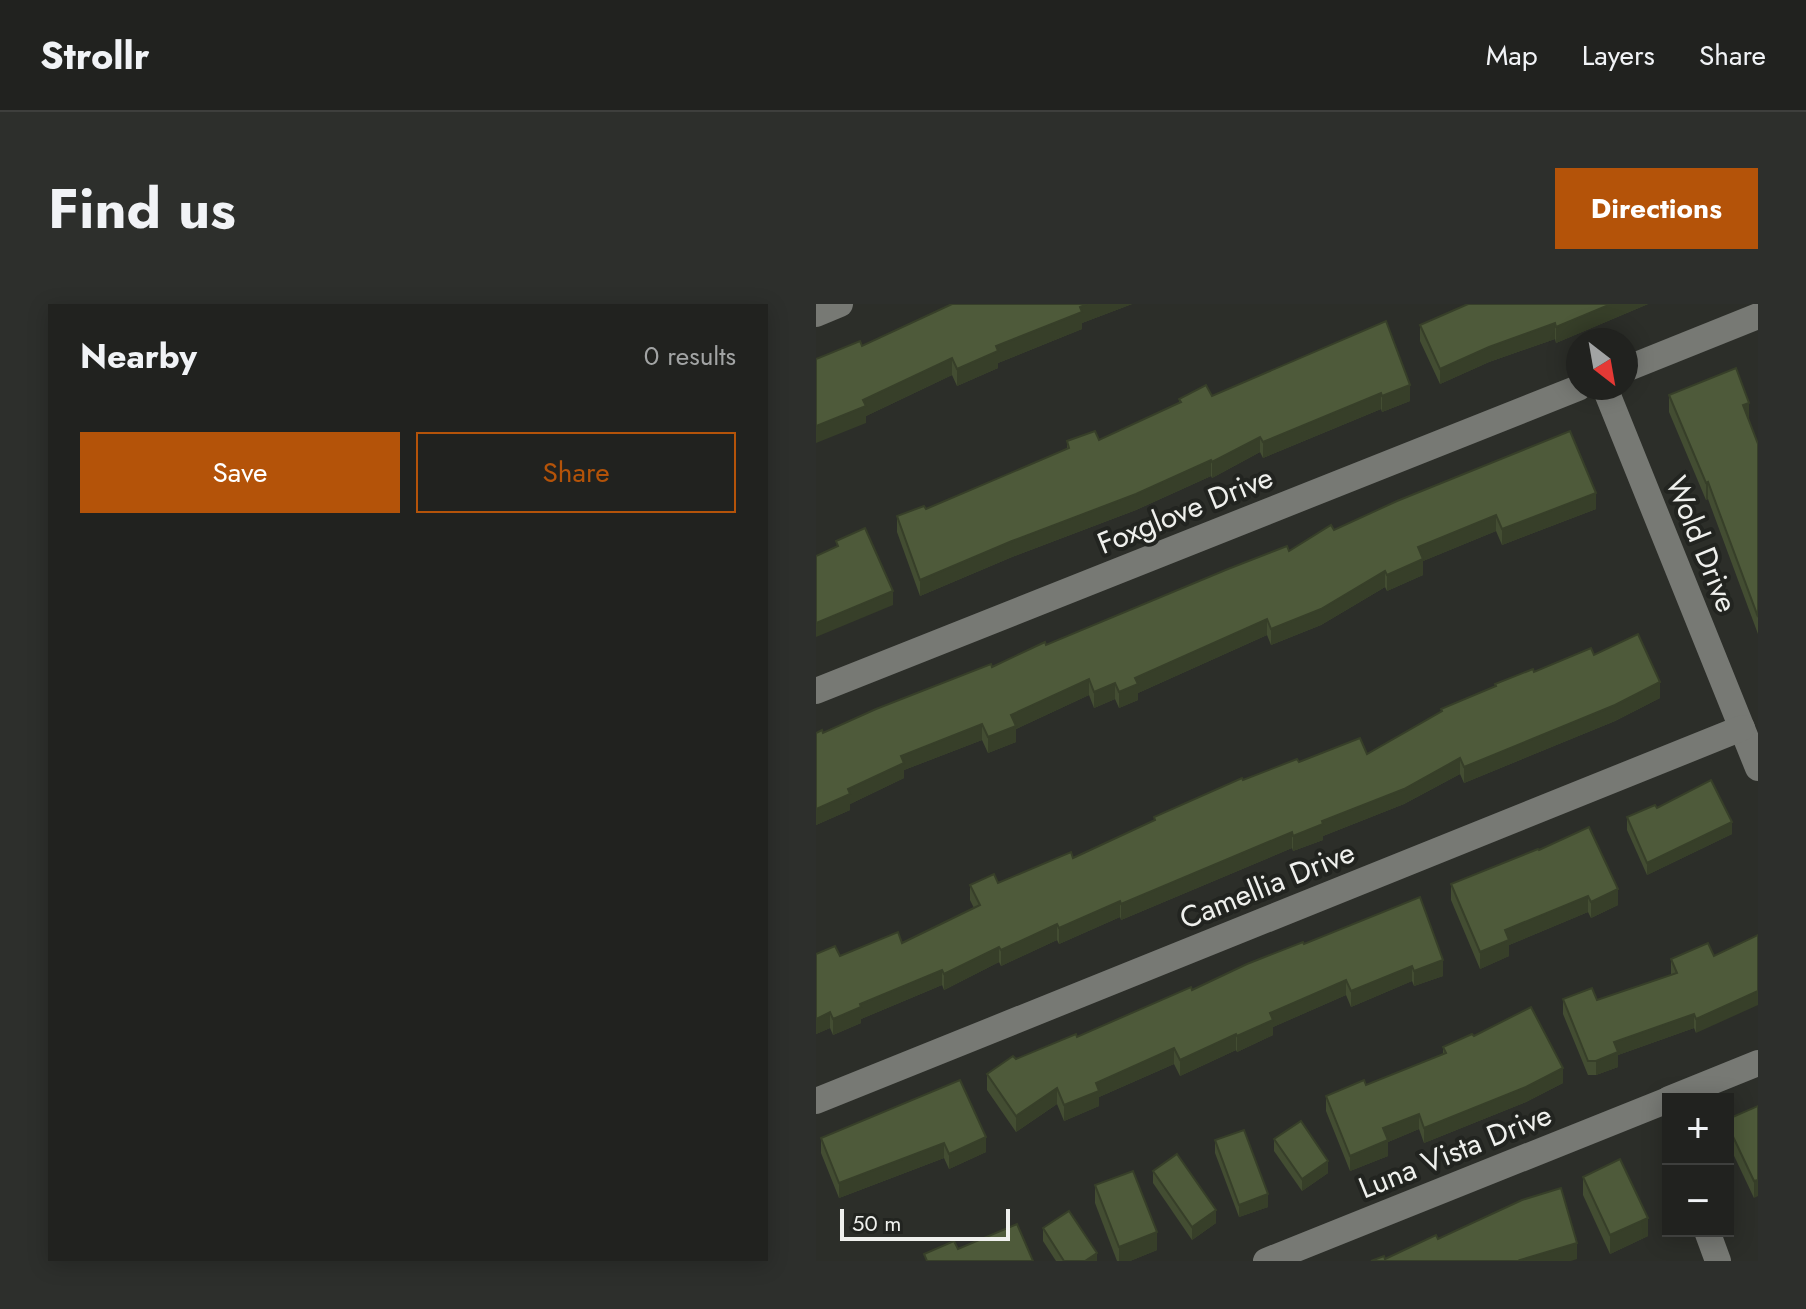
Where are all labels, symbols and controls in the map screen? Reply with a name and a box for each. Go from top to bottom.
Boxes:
text: Strollr [40,28,149,83]
text: Map [1486,35,1538,76]
text: Layers [1582,35,1655,76]
text: Share [1699,35,1766,76]
text: Find us [48,168,236,249]
button: Directions [1555,168,1758,249]
north arrow [1566,328,1638,400]
text: Nearby [80,332,197,381]
text: 0 results [644,337,736,375]
button: Save [80,432,400,513]
button: Share [416,432,736,513]
street label: Foxglove Drive [1091,455,1279,565]
street label: Wold Drive [1655,469,1749,619]
street label: Camellia Drive [1173,830,1361,940]
street label: Luna Vista Drive [1352,1093,1558,1209]
map controls [1662,1093,1734,1237]
button: + [1662,1093,1734,1165]
button: − [1662,1165,1734,1237]
scale bar [840,1205,1010,1241]
text: 50 m [852,1207,901,1239]

